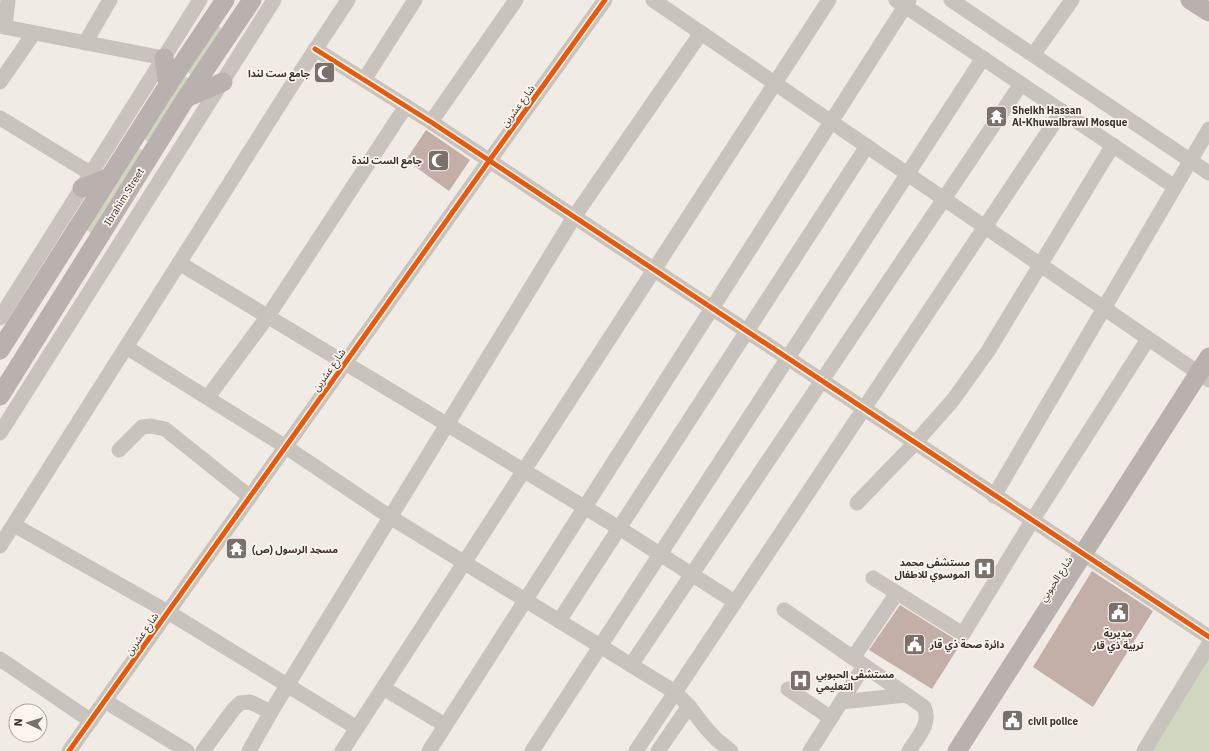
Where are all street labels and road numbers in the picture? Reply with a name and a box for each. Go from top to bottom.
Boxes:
street label: شارع عشرين [498,82,539,130]
street label: Ibrahim Street [101,165,147,228]
street label: شارع عشرين [310,346,349,395]
street label: شارع الحبوبي [1037,554,1077,605]
street label: شارع عشرين [123,610,162,659]

